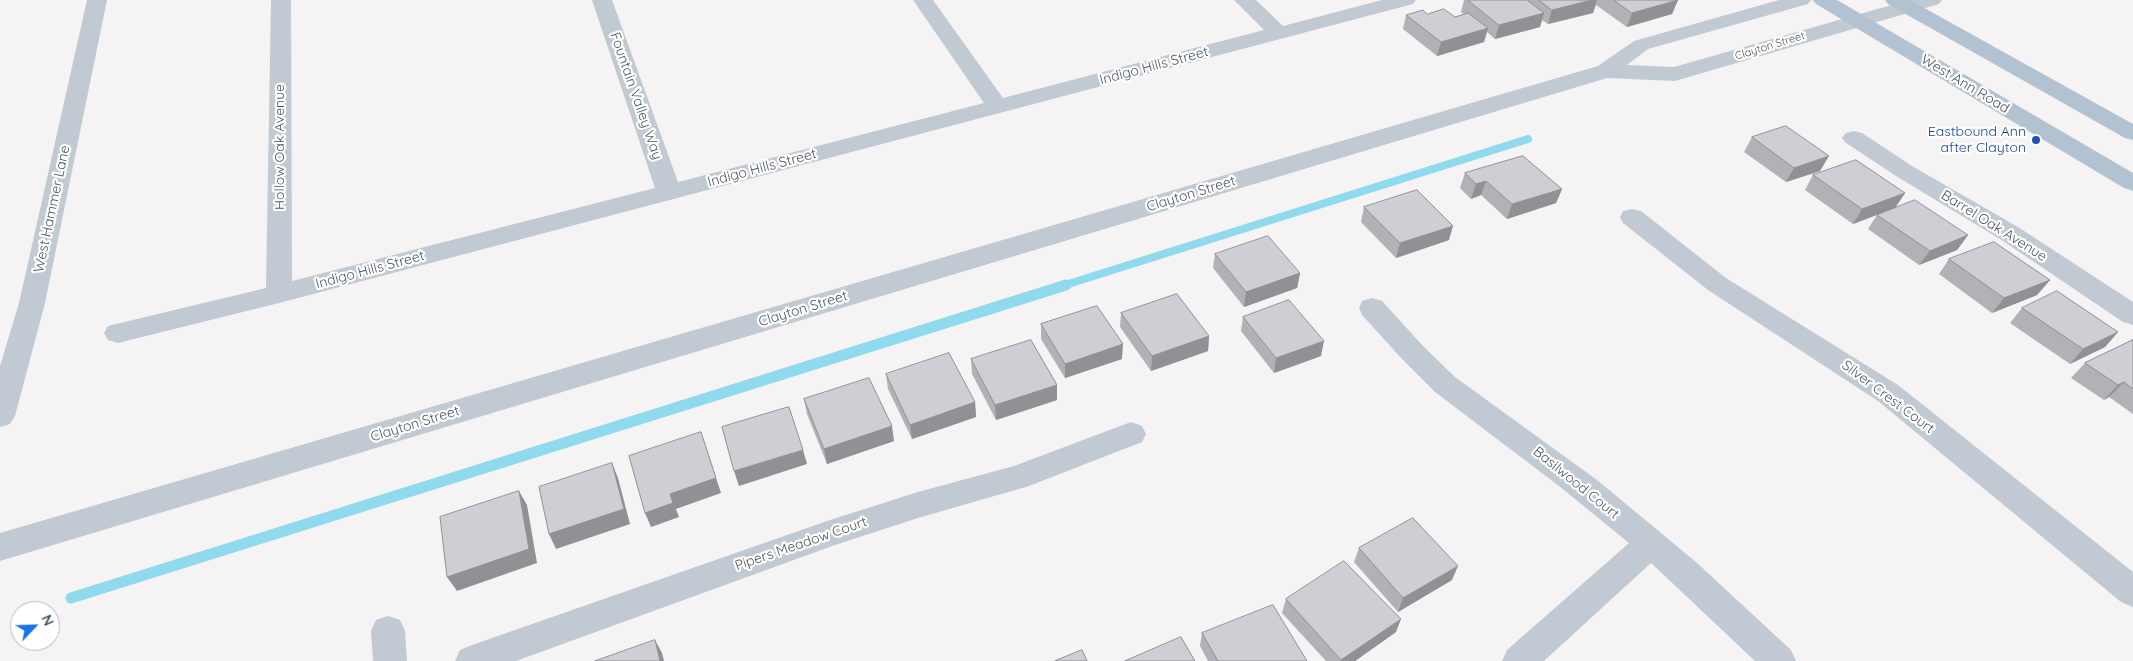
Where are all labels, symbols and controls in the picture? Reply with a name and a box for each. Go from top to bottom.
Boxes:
street label: Clayton Street [1733,29,1807,63]
street label: Fountain Valley Way [606,30,666,162]
street label: Indigo Hills Street [1098,43,1210,89]
street label: West Ann Road [1918,51,2012,117]
street label: Hollow Oak Avenue [272,84,288,210]
place label: Eastbound Ann after Clayton [1928,124,2026,156]
marker: Eastbound Ann after Clayton [2030,134,2042,146]
street label: West Hammer Lane [30,144,74,274]
street label: Indigo Hills Street [706,145,818,191]
street label: Clayton Street [1145,173,1237,215]
street label: Barrel Oak Avenue [1938,187,2050,265]
street label: Indigo Hills Street [314,247,426,293]
street label: Clayton Street [757,288,849,330]
street label: Silver Crest Court [1839,357,1937,437]
street label: Clayton Street [369,403,461,445]
street label: Basilwood Court [1530,443,1622,523]
street label: Pipers Meadow Court [733,514,869,574]
north arrow [10,601,60,651]
text: N [37,612,58,629]

